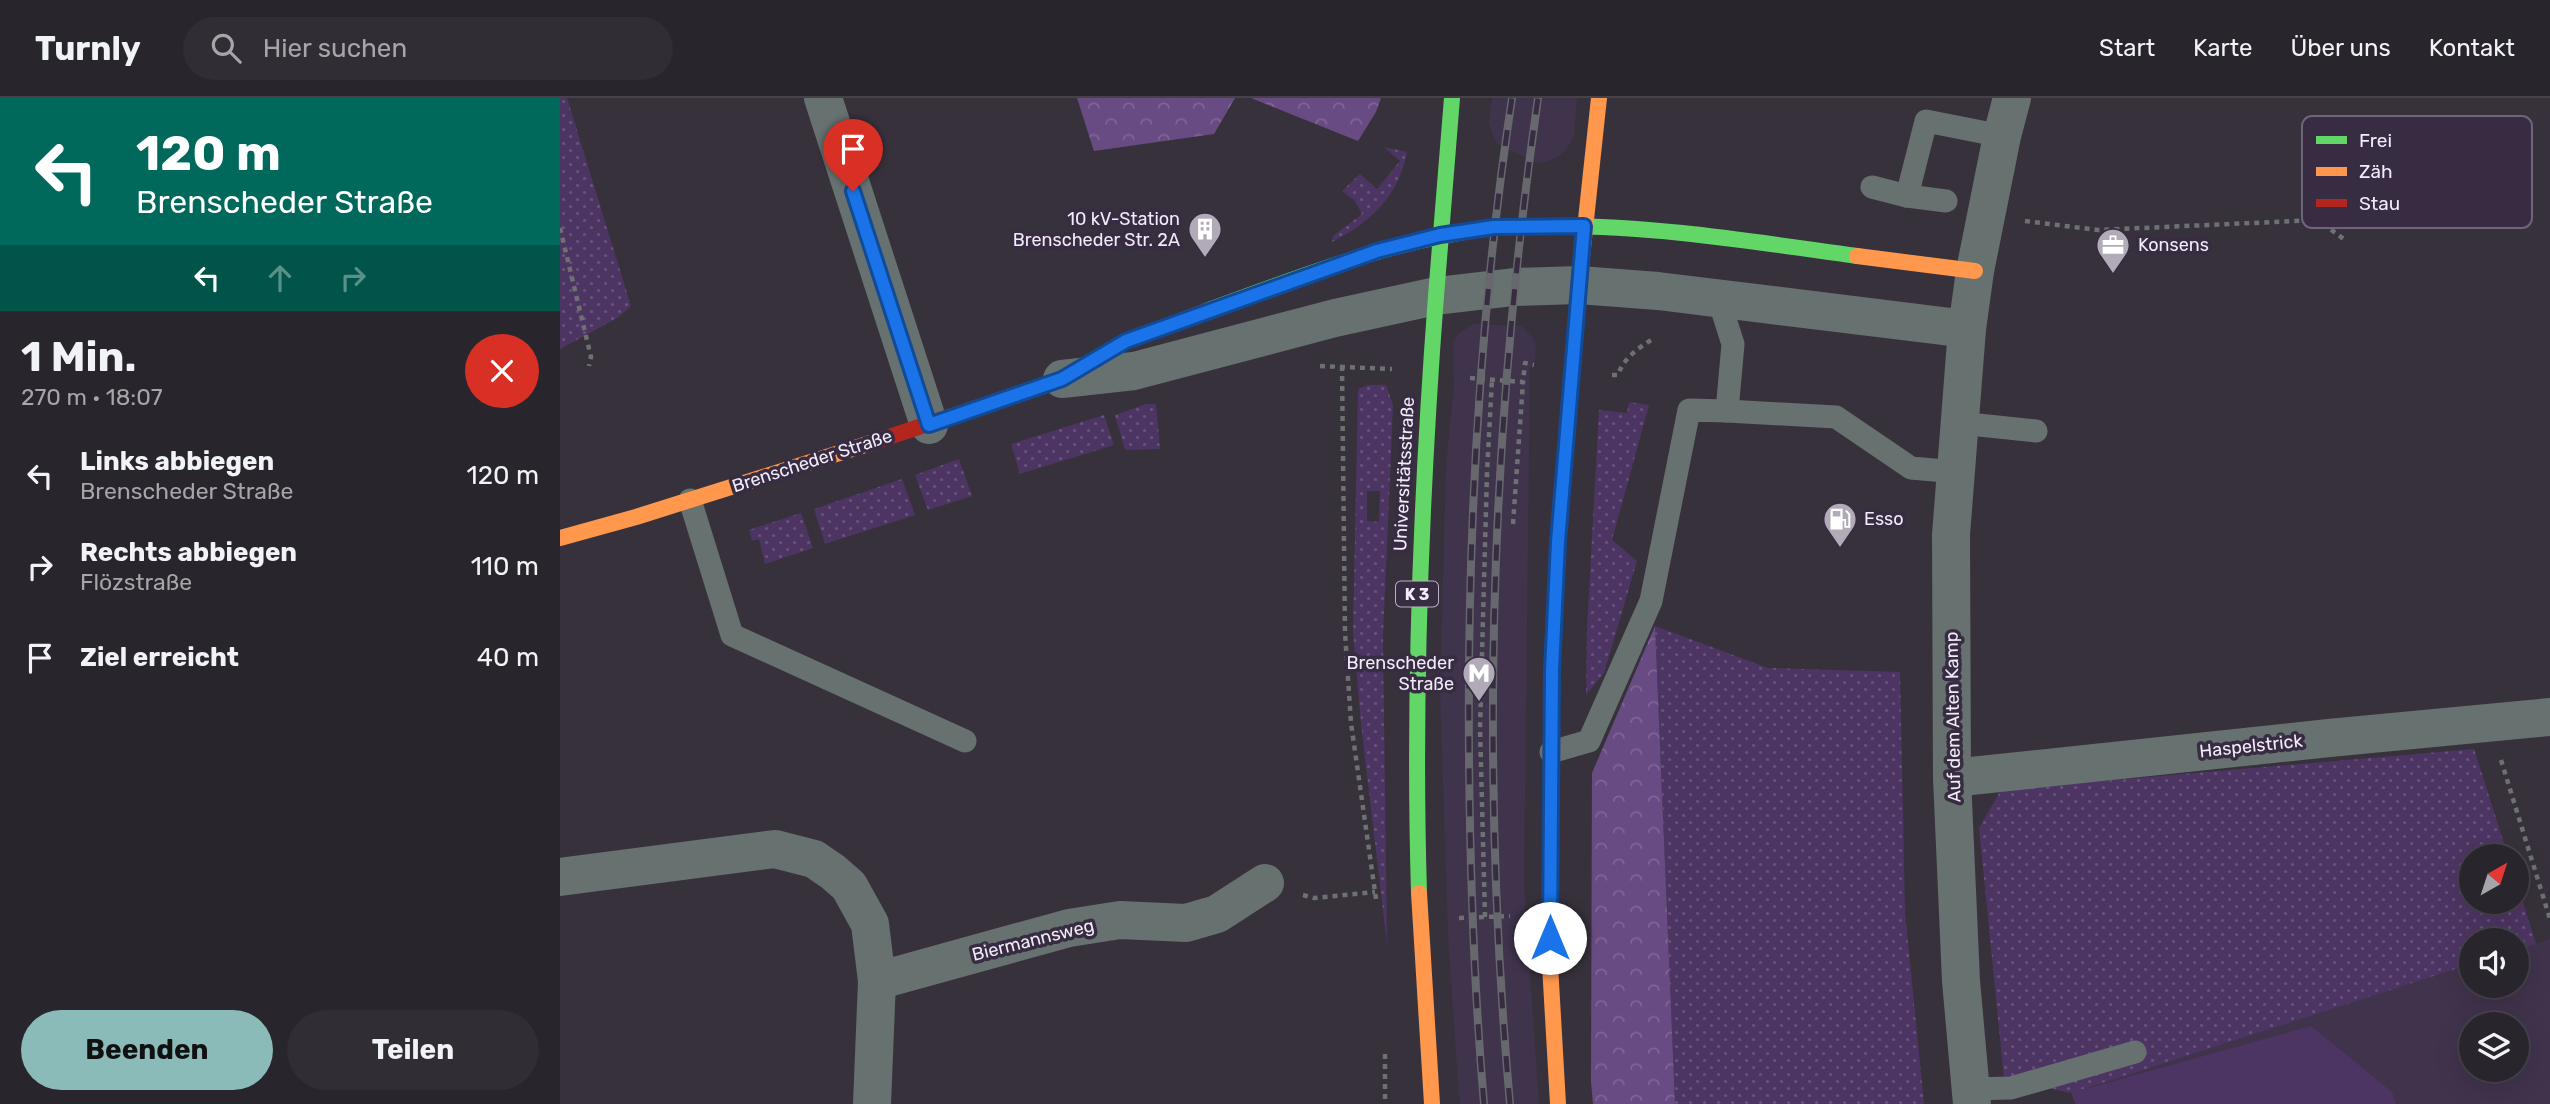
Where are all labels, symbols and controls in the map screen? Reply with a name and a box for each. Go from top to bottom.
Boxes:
search box [183,17,673,80]
text: Turnly [35,29,141,68]
icon: search [207,29,245,67]
text: Hier suchen [263,33,407,64]
text: Start [2099,34,2155,62]
text: Karte [2193,34,2253,62]
text: Über uns [2291,34,2391,62]
text: Kontakt [2429,34,2515,62]
legend [2302,116,2532,228]
pin [823,119,883,191]
text: 120 m [136,124,281,182]
icon: left [21,126,112,217]
text: Frei [2359,129,2392,152]
icon: arrive [834,130,872,168]
text: Zäh [2359,160,2392,183]
text: Brenscheder Straße [136,183,433,221]
text: Stau [2359,192,2400,215]
place label: 10 kV-Station Brenscheder Str. 2A [1013,208,1180,251]
building icon: 10 kV-Station Brenscheder Str. 2A [1186,210,1224,259]
office icon: Konsens [2094,226,2132,275]
place label: Konsens [2138,234,2209,256]
icon: left [188,259,226,297]
icon: ahead [261,259,299,297]
icon: right [334,259,372,297]
text: 1 Min. [21,332,137,382]
button: close [465,334,539,408]
text: 270 m · 18:07 [21,383,163,411]
street label: Universitätsstraße [1389,396,1419,552]
street label: Brenscheder Straße [729,425,895,497]
text: Links abbiegen [80,446,274,477]
icon: left [21,457,59,495]
text: 120 m [467,460,539,491]
text: Brenscheder Straße [80,477,293,505]
fuel station icon: Esso [1821,500,1859,549]
place label: Esso [1864,508,1904,530]
text: Rechts abbiegen [80,537,297,568]
icon: right [21,548,59,586]
text: 110 m [471,551,539,582]
text: Flözstraße [80,568,192,596]
road number: K 3 [1396,582,1438,607]
street label: Auf dem Alten Kamp [1941,631,1965,803]
icon: arrive [21,639,59,677]
text: Ziel erreicht [80,642,239,673]
text: 40 m [477,642,539,673]
place label: Brenscheder Straße [1347,652,1454,695]
metro station icon: Brenscheder Straße [1460,654,1498,703]
street label: Haspelstrick [2198,730,2304,762]
north arrow [2459,844,2529,914]
map controls [2459,844,2529,1082]
position arrow [1513,901,1587,975]
street label: Biermannsweg [970,914,1096,966]
button: sound [2459,928,2529,998]
button: Beenden [21,1010,273,1090]
button: Teilen [287,1010,539,1090]
button: layers [2459,1012,2529,1082]

